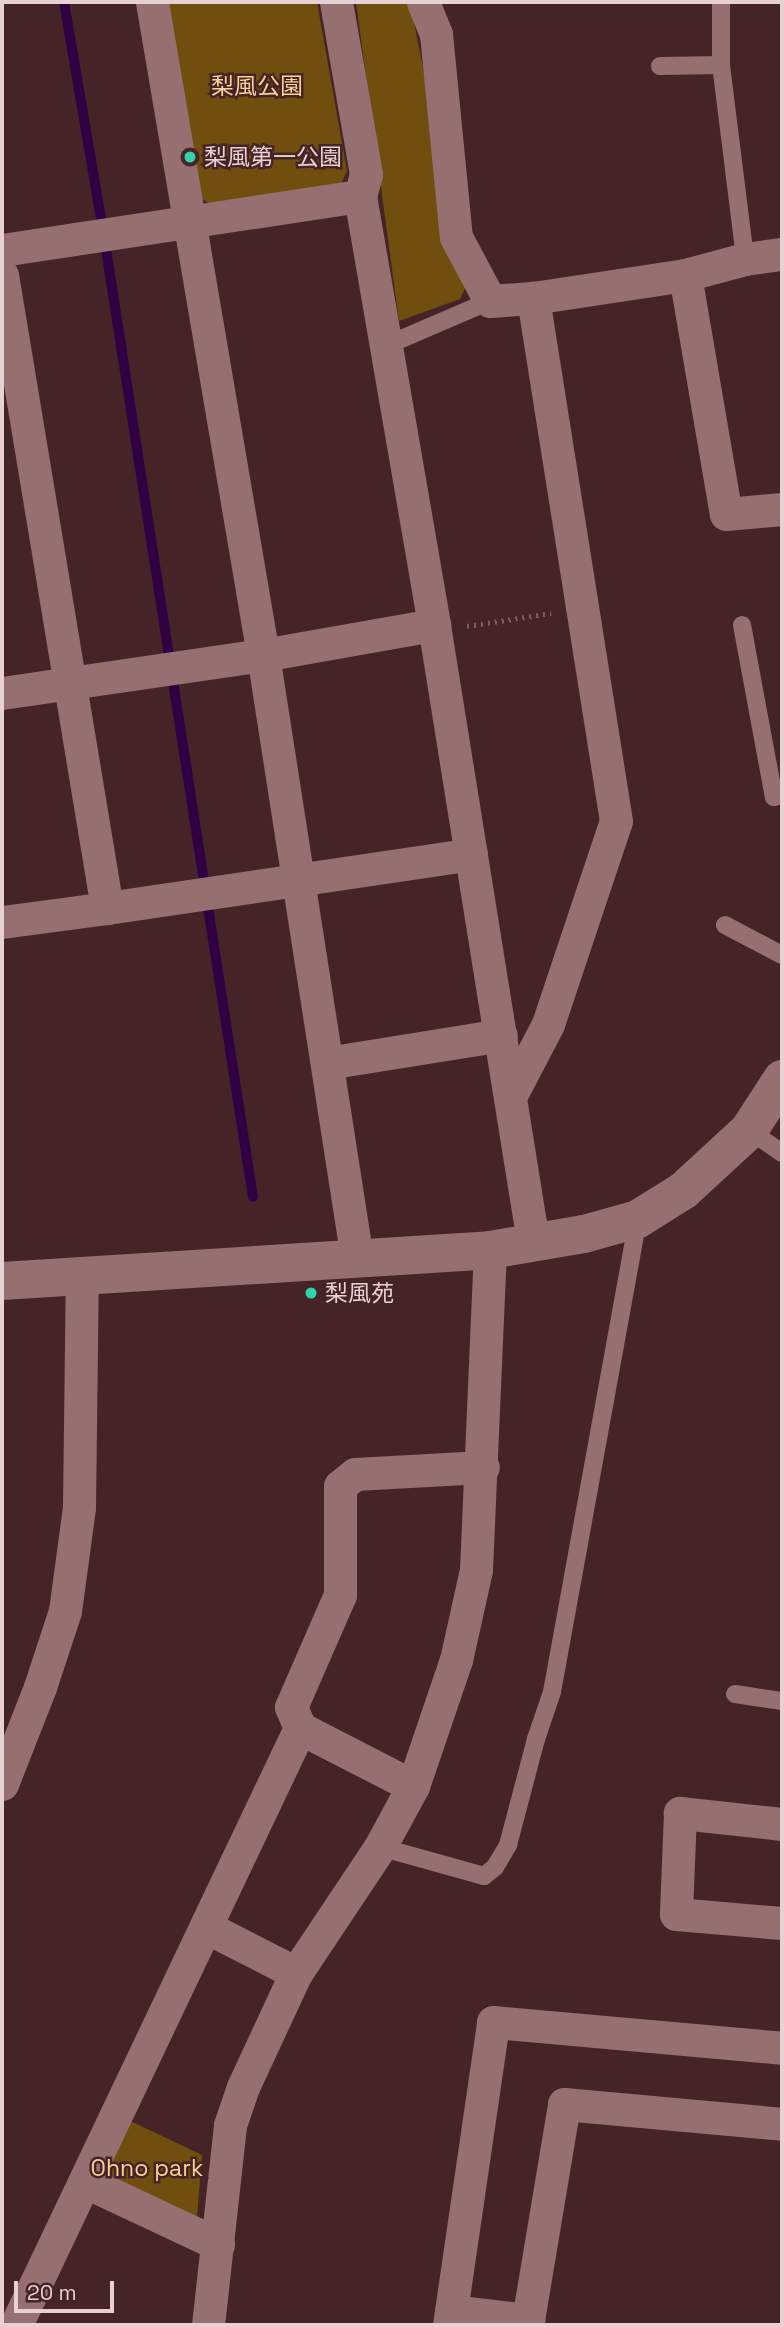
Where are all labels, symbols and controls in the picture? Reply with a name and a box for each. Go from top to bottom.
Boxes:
park label: 梨風公園 [211,72,303,100]
place label: 梨風第一公園 [204,143,342,171]
marker: 梨風第一公園 [182,149,198,165]
place label: 梨風苑 [325,1279,394,1307]
marker: 梨風苑 [303,1285,319,1301]
park label: Ohno park [91,2154,203,2182]
scale bar [18,2268,117,2312]
text: 20 m [27,2279,77,2306]

